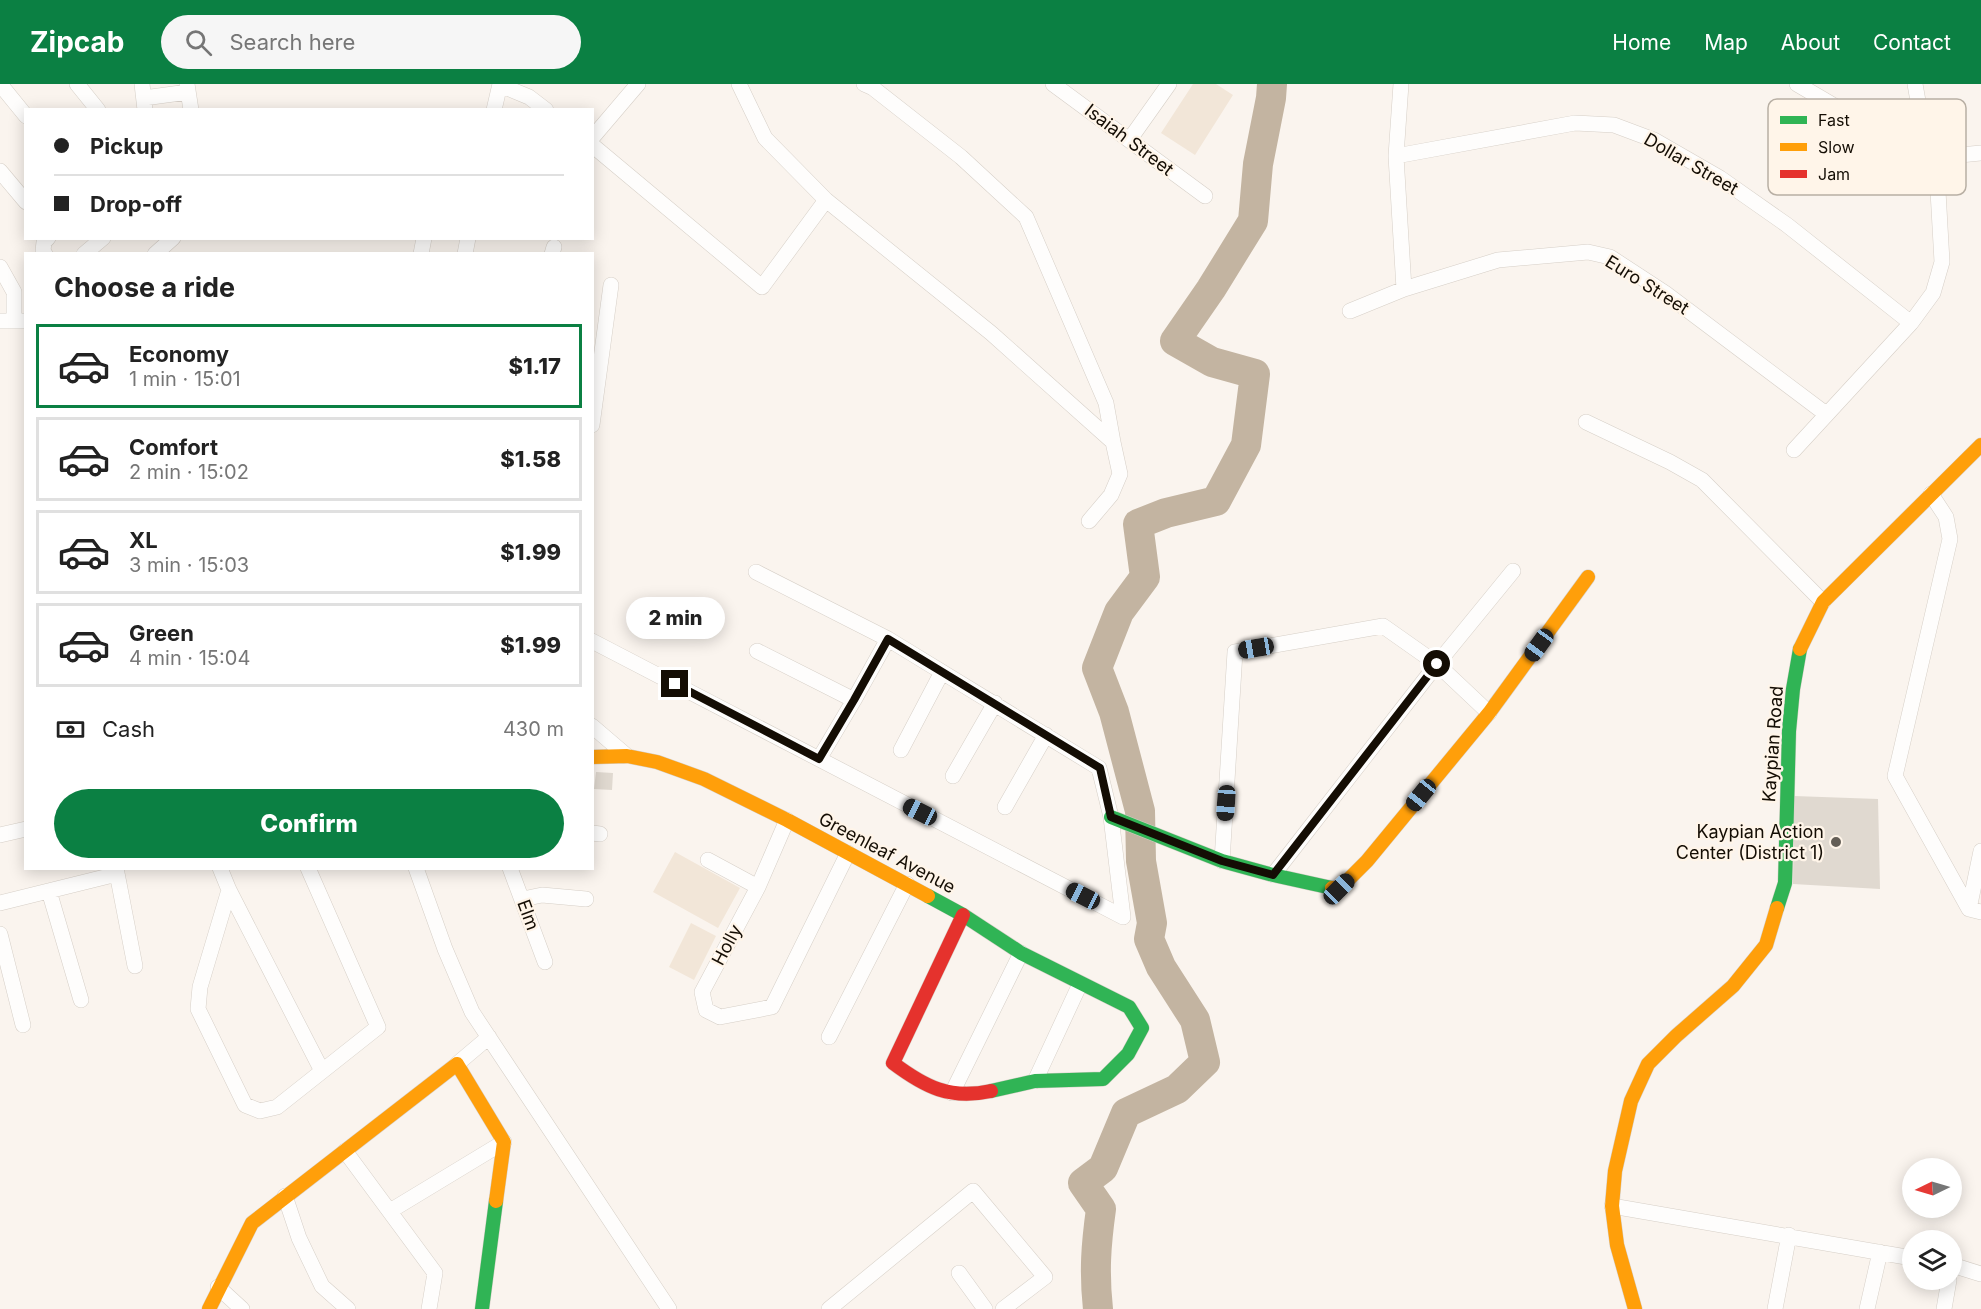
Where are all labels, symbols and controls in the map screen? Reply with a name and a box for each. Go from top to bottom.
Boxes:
search box [161,15,581,69]
text: Zipcab [30,25,125,59]
icon: search [182,26,215,59]
text: Search here [230,29,355,55]
text: Home [1612,30,1671,55]
text: Map [1704,30,1748,55]
text: About [1781,30,1840,55]
text: Contact [1873,30,1951,55]
street label: Isaiah Street [1081,99,1178,180]
legend [1768,99,1966,195]
text: Fast [1818,110,1850,130]
street label: Dollar Street [1640,128,1742,199]
text: Pickup [90,133,164,159]
text: Slow [1818,137,1855,157]
text: Jam [1818,164,1850,184]
text: Drop-off [90,191,182,217]
street label: Euro Street [1602,251,1693,319]
text: Choose a ride [54,271,235,304]
icon: car [57,339,111,393]
text: Economy [129,341,229,367]
text: $1.17 [508,353,561,379]
text: 1 min · 15:01 [129,367,241,391]
icon: car [57,432,111,486]
text: Comfort [129,434,218,460]
text: $1.58 [500,446,561,472]
text: 2 min · 15:02 [129,460,249,484]
icon: car [57,525,111,579]
text: XL [129,527,158,553]
text: $1.99 [500,539,561,565]
text: 3 min · 15:03 [129,553,249,577]
callout: 2 min [626,597,724,639]
text: 2 min [648,606,703,630]
icon: car [57,618,111,672]
text: Green [129,620,194,646]
car [1521,625,1557,665]
text: $1.99 [500,632,561,658]
car [1237,636,1275,660]
text: 4 min · 15:04 [129,646,250,670]
route start [1423,650,1450,677]
route end [661,670,688,697]
street label: Kaypian Road [1758,685,1787,803]
icon: cash [54,713,87,746]
text: Cash [102,716,155,742]
text: 430 m [503,717,564,741]
car [1403,775,1439,815]
car [1216,784,1236,822]
button: Confirm [54,789,564,858]
car [900,796,940,828]
street label: Greenleaf Avenue [815,808,959,897]
place label: Kaypian Action Center (District 1) [1676,821,1824,863]
marker: Kaypian Action Center (District 1) [1829,835,1843,849]
car [1320,870,1358,908]
car [1063,880,1103,912]
street label: Elm [513,897,544,933]
street label: Holly [707,921,746,969]
north arrow [1902,1158,1962,1218]
map controls [1902,1158,1962,1290]
button: layers [1902,1230,1962,1290]

